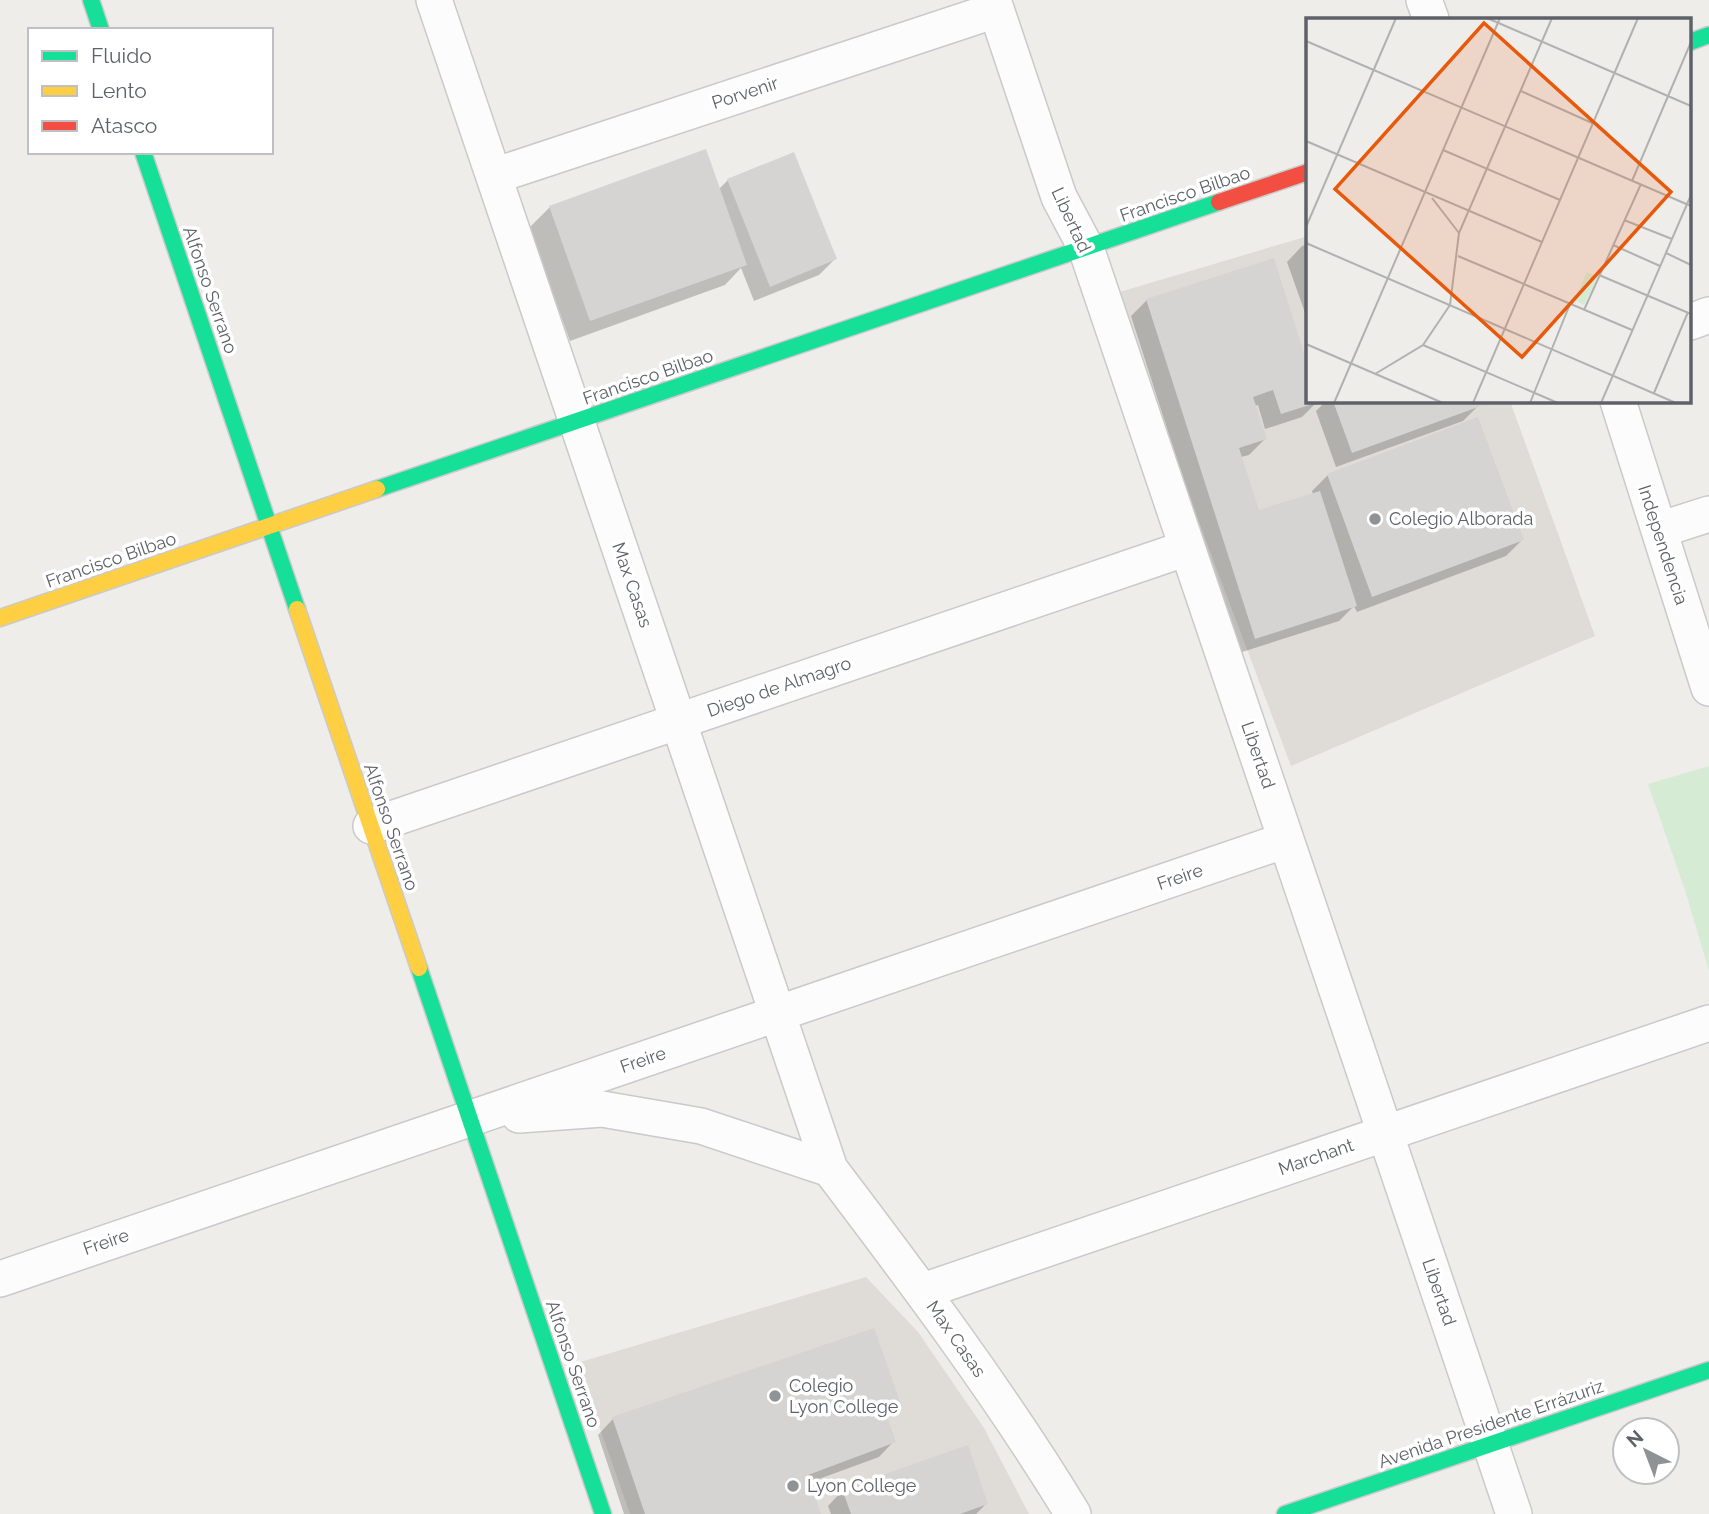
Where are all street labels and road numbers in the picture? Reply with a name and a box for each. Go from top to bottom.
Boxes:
street label: Porvenir [709,72,781,113]
street label: Francisco Bilbao [1117,161,1253,226]
street label: Libertad [1047,184,1096,256]
street label: Alfonso Serrano [179,224,242,356]
street label: Francisco Bilbao [580,344,716,409]
street label: Independencia [1634,482,1693,607]
street label: Francisco Bilbao [43,527,179,592]
street label: Max Casas [608,540,657,630]
street label: Diego de Almagro [704,652,854,721]
street label: Libertad [1237,719,1280,791]
street label: Alfonso Serrano [360,761,423,893]
street label: Freire [1154,859,1206,894]
street label: Freire [617,1042,669,1077]
street label: Marchant [1275,1134,1356,1179]
street label: Freire [80,1224,132,1259]
street label: Libertad [1418,1256,1461,1328]
street label: Max Casas [922,1296,991,1381]
street label: Alfonso Serrano [542,1298,605,1430]
street label: Avenida Presidente Errázuriz [1375,1375,1606,1472]

